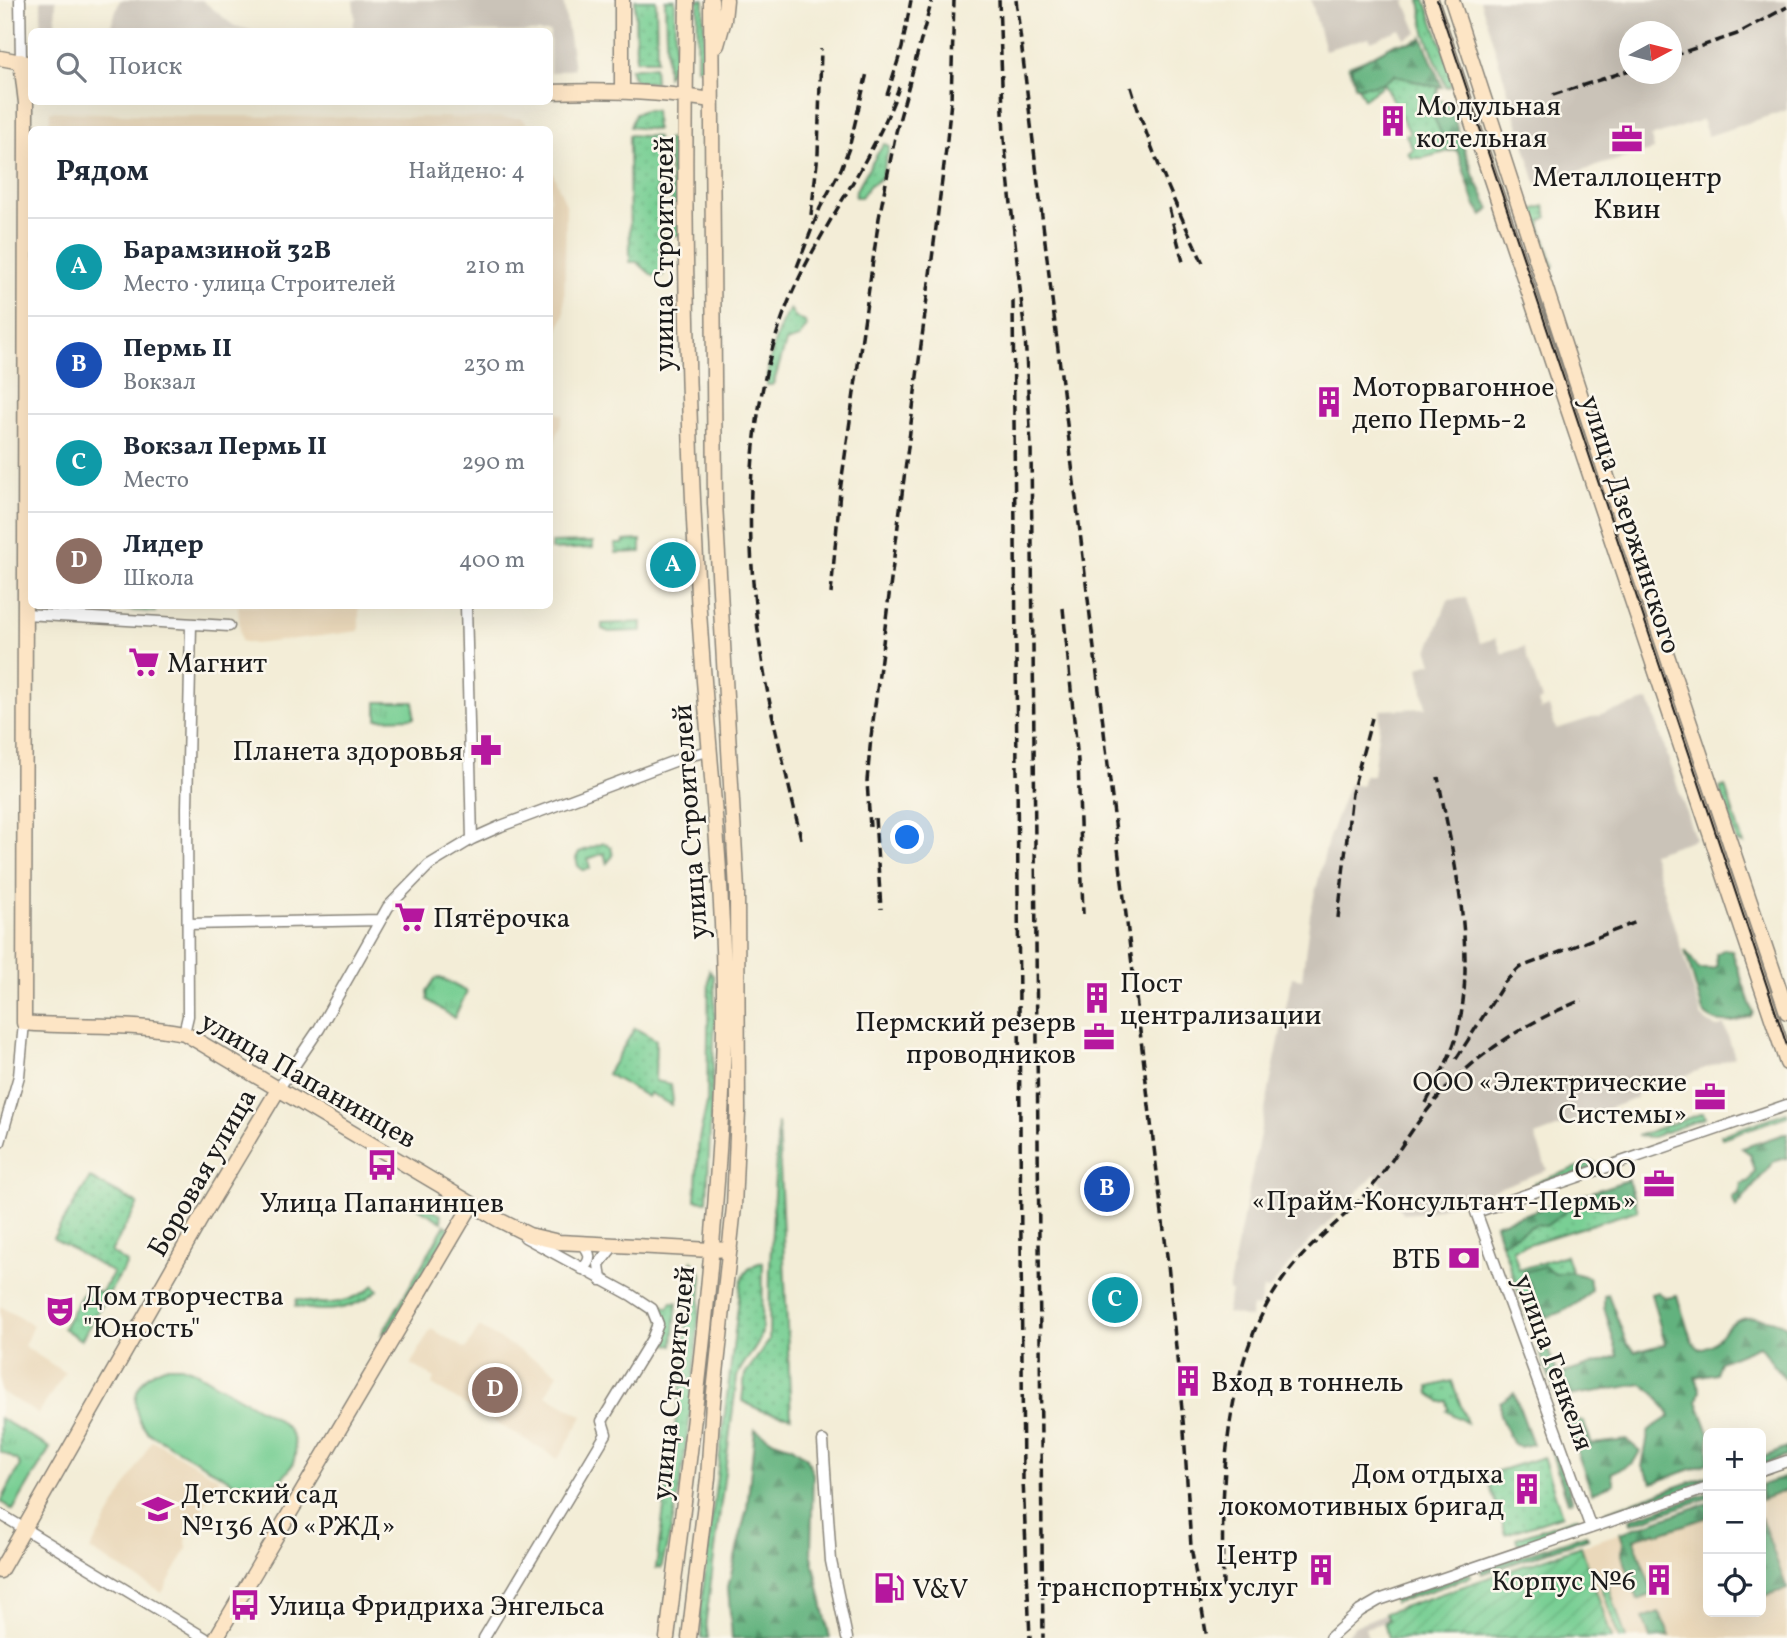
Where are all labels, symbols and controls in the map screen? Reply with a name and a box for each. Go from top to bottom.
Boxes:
north arrow [1619,21,1682,84]
search box [28,28,553,105]
icon: search [52,48,90,86]
text: Поиск [108,49,182,85]
place label: Модульная котельная [1416,88,1561,159]
building icon: Модульная котельная [1376,104,1410,138]
office icon: Металлоцентр Квин [1610,122,1644,156]
street label: улица Строителей [646,136,685,372]
text: Рядом [56,151,149,193]
text: Найдено: 4 [408,156,525,188]
place label: Металлоцентр Квин [1532,159,1722,230]
text: Барамзиной 32В [123,233,331,269]
text: A [71,251,87,283]
text: 210 m [465,251,525,283]
text: Место · улица Строителей [123,269,396,301]
text: Пермь II [123,331,232,367]
text: B [71,349,87,381]
text: 230 m [463,349,525,381]
text: Вокзал [123,367,196,399]
place label: Моторвагонное депо Пермь-2 [1352,369,1555,440]
building icon: Моторвагонное депо Пермь-2 [1312,385,1346,419]
street label: улица Дзержинского [1569,390,1690,659]
text: Вокзал Пермь II [123,429,327,465]
text: C [72,447,86,479]
text: 290 m [462,447,525,479]
text: Место [123,465,189,497]
text: Лидер [123,527,204,563]
pin: A [650,539,696,591]
text: D [71,545,87,577]
text: 400 m [459,545,525,577]
text: Школа [123,563,194,595]
supermarket icon: Магнит [127,645,161,679]
place label: Магнит [167,645,267,684]
street label: улица Строителей [664,703,719,941]
place label: Планета здоровья [233,733,463,772]
pharmacy icon: Планета здоровья [469,733,503,767]
your location [890,820,924,854]
supermarket icon: Пятёрочка [393,900,427,934]
place label: Пятёрочка [433,900,570,939]
place label: Пост централизации [1120,965,1321,1036]
building icon: Пост централизации [1080,981,1114,1015]
street label: улица Папанинцев [192,1003,423,1159]
place label: Пермский резерв проводников [855,1004,1076,1075]
office icon: Пермский резерв проводников [1082,1020,1116,1054]
place label: ООО «Электрические Системы» [1412,1064,1687,1135]
office icon: ООО «Электрические Системы» [1693,1080,1727,1114]
street label: Боровая улица [139,1082,267,1265]
bus stop icon: Улица Папанинцев [365,1148,399,1182]
place label: ООО «Прайм-Консультант-Пермь» [1252,1151,1636,1222]
pin: B [1084,1163,1130,1215]
office icon: ООО «Прайм-Консультант-Пермь» [1642,1167,1676,1201]
place label: Улица Папанинцев [260,1185,504,1224]
place label: ВТБ [1391,1241,1441,1280]
bank icon: ВТБ [1447,1241,1481,1275]
street label: улица Строителей [643,1264,706,1502]
street label: улица Генкеля [1503,1269,1603,1457]
pin: C [1092,1274,1138,1326]
place label: Дом творчества "Юность" [83,1278,284,1349]
theatre icon: Дом творчества "Юность" [43,1294,77,1328]
pin: D [472,1364,518,1416]
building icon: Вход в тоннель [1171,1364,1205,1398]
place label: Вход в тоннель [1211,1364,1404,1403]
map controls [1703,1428,1766,1617]
button: + [1703,1428,1766,1491]
place label: Дом отдыха локомотивных бригад [1219,1456,1504,1527]
building icon: Дом отдыха локомотивных бригад [1510,1472,1544,1506]
place label: Детский сад №136 АО «РЖД» [181,1476,395,1547]
button: − [1703,1491,1766,1554]
school or university icon: Детский сад №136 АО «РЖД» [141,1492,175,1526]
place label: Центр транспортных услуг [1037,1537,1298,1608]
building icon: Центр транспортных услуг [1304,1553,1338,1587]
button: locate [1703,1554,1766,1617]
place label: Корпус №6 [1491,1563,1636,1602]
building icon: Корпус №6 [1642,1563,1676,1597]
fuel station icon: V&V [872,1571,906,1605]
place label: V&V [912,1571,968,1610]
bus stop icon: Улица Фридриха Энгельса [228,1588,262,1622]
place label: Улица Фридриха Энгельса [268,1588,605,1627]

